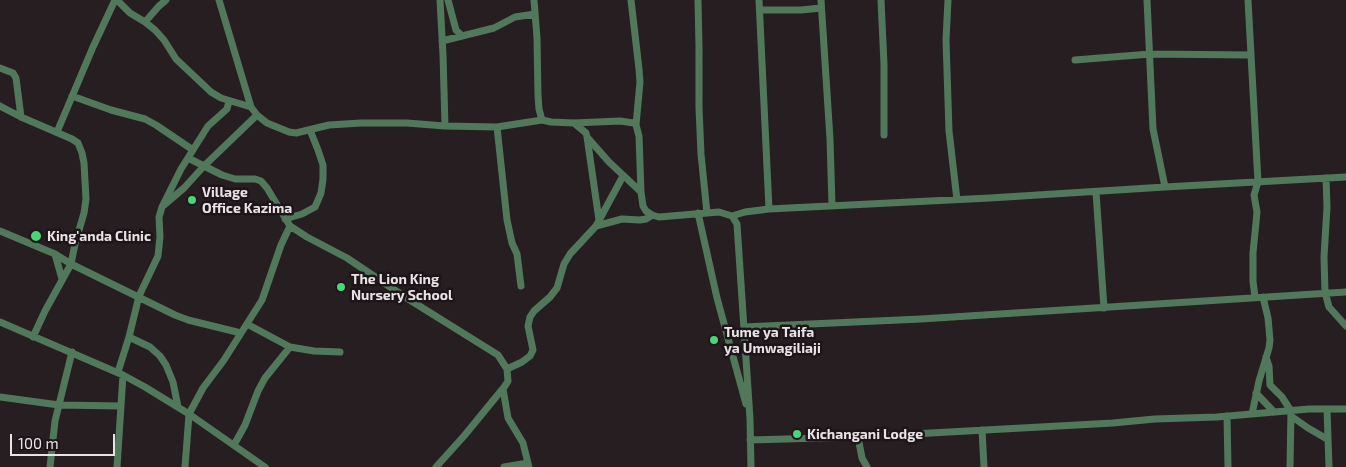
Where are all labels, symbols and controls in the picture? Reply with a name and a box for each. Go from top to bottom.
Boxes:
place label: Village Office Kazima [202,184,292,216]
marker: Village Office Kazima [186,194,198,206]
place label: King'anda Clinic [47,228,151,244]
marker: King'anda Clinic [29,229,43,243]
place label: The Lion King Nursery School [351,271,452,304]
marker: The Lion King Nursery School [335,281,347,293]
place label: Tume ya Taifa ya Umwagiliaji [724,324,821,357]
marker: Tume ya Taifa ya Umwagiliaji [708,334,720,346]
scale bar [12,424,118,456]
place label: Kichangani Lodge [807,426,923,442]
marker: Kichangani Lodge [791,428,803,440]
text: 100 m [18,434,59,452]

